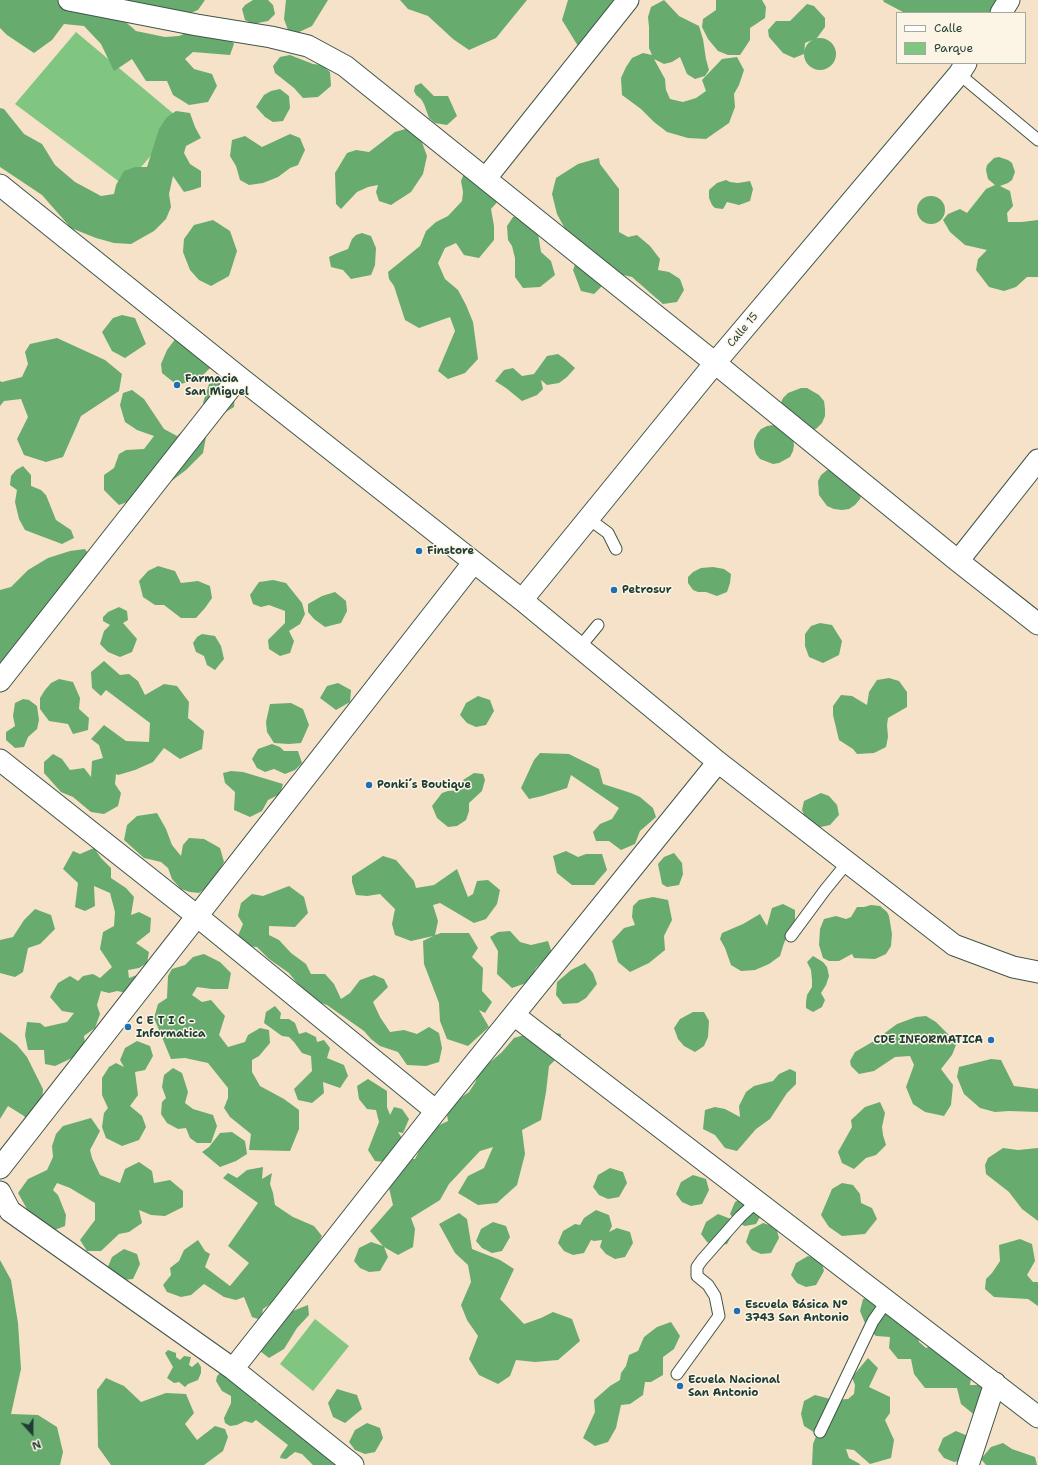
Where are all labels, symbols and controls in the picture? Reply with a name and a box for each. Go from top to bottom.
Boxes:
legend [896,12,1026,64]
text: Calle [934,20,963,36]
text: Parque [934,40,973,56]
street label: Calle 15 [725,310,761,350]
place label: Farmacia San Miguel [185,372,249,398]
marker: Farmacia San Miguel [172,380,182,390]
place label: Finstore [427,544,474,558]
marker: Finstore [414,546,424,556]
place label: Petrosur [622,583,672,597]
marker: Petrosur [609,585,619,595]
place label: Ponki´s Boutique [377,778,471,792]
marker: Ponki´s Boutique [364,780,374,790]
place label: C E T I C - Informatica [136,1014,206,1040]
marker: C E T I C - Informatica [123,1022,133,1032]
place label: CDE INFORMATICA [874,1033,983,1047]
marker: CDE INFORMATICA [986,1035,996,1045]
place label: Escuela Básica N° 3743 San Antonio [745,1298,849,1324]
marker: Escuela Básica N° 3743 San Antonio [732,1306,742,1316]
place label: Ecuela Nacional San Antonio [688,1373,780,1399]
marker: Ecuela Nacional San Antonio [675,1381,685,1391]
north arrow [12,1413,52,1453]
text: N [30,1436,43,1453]

